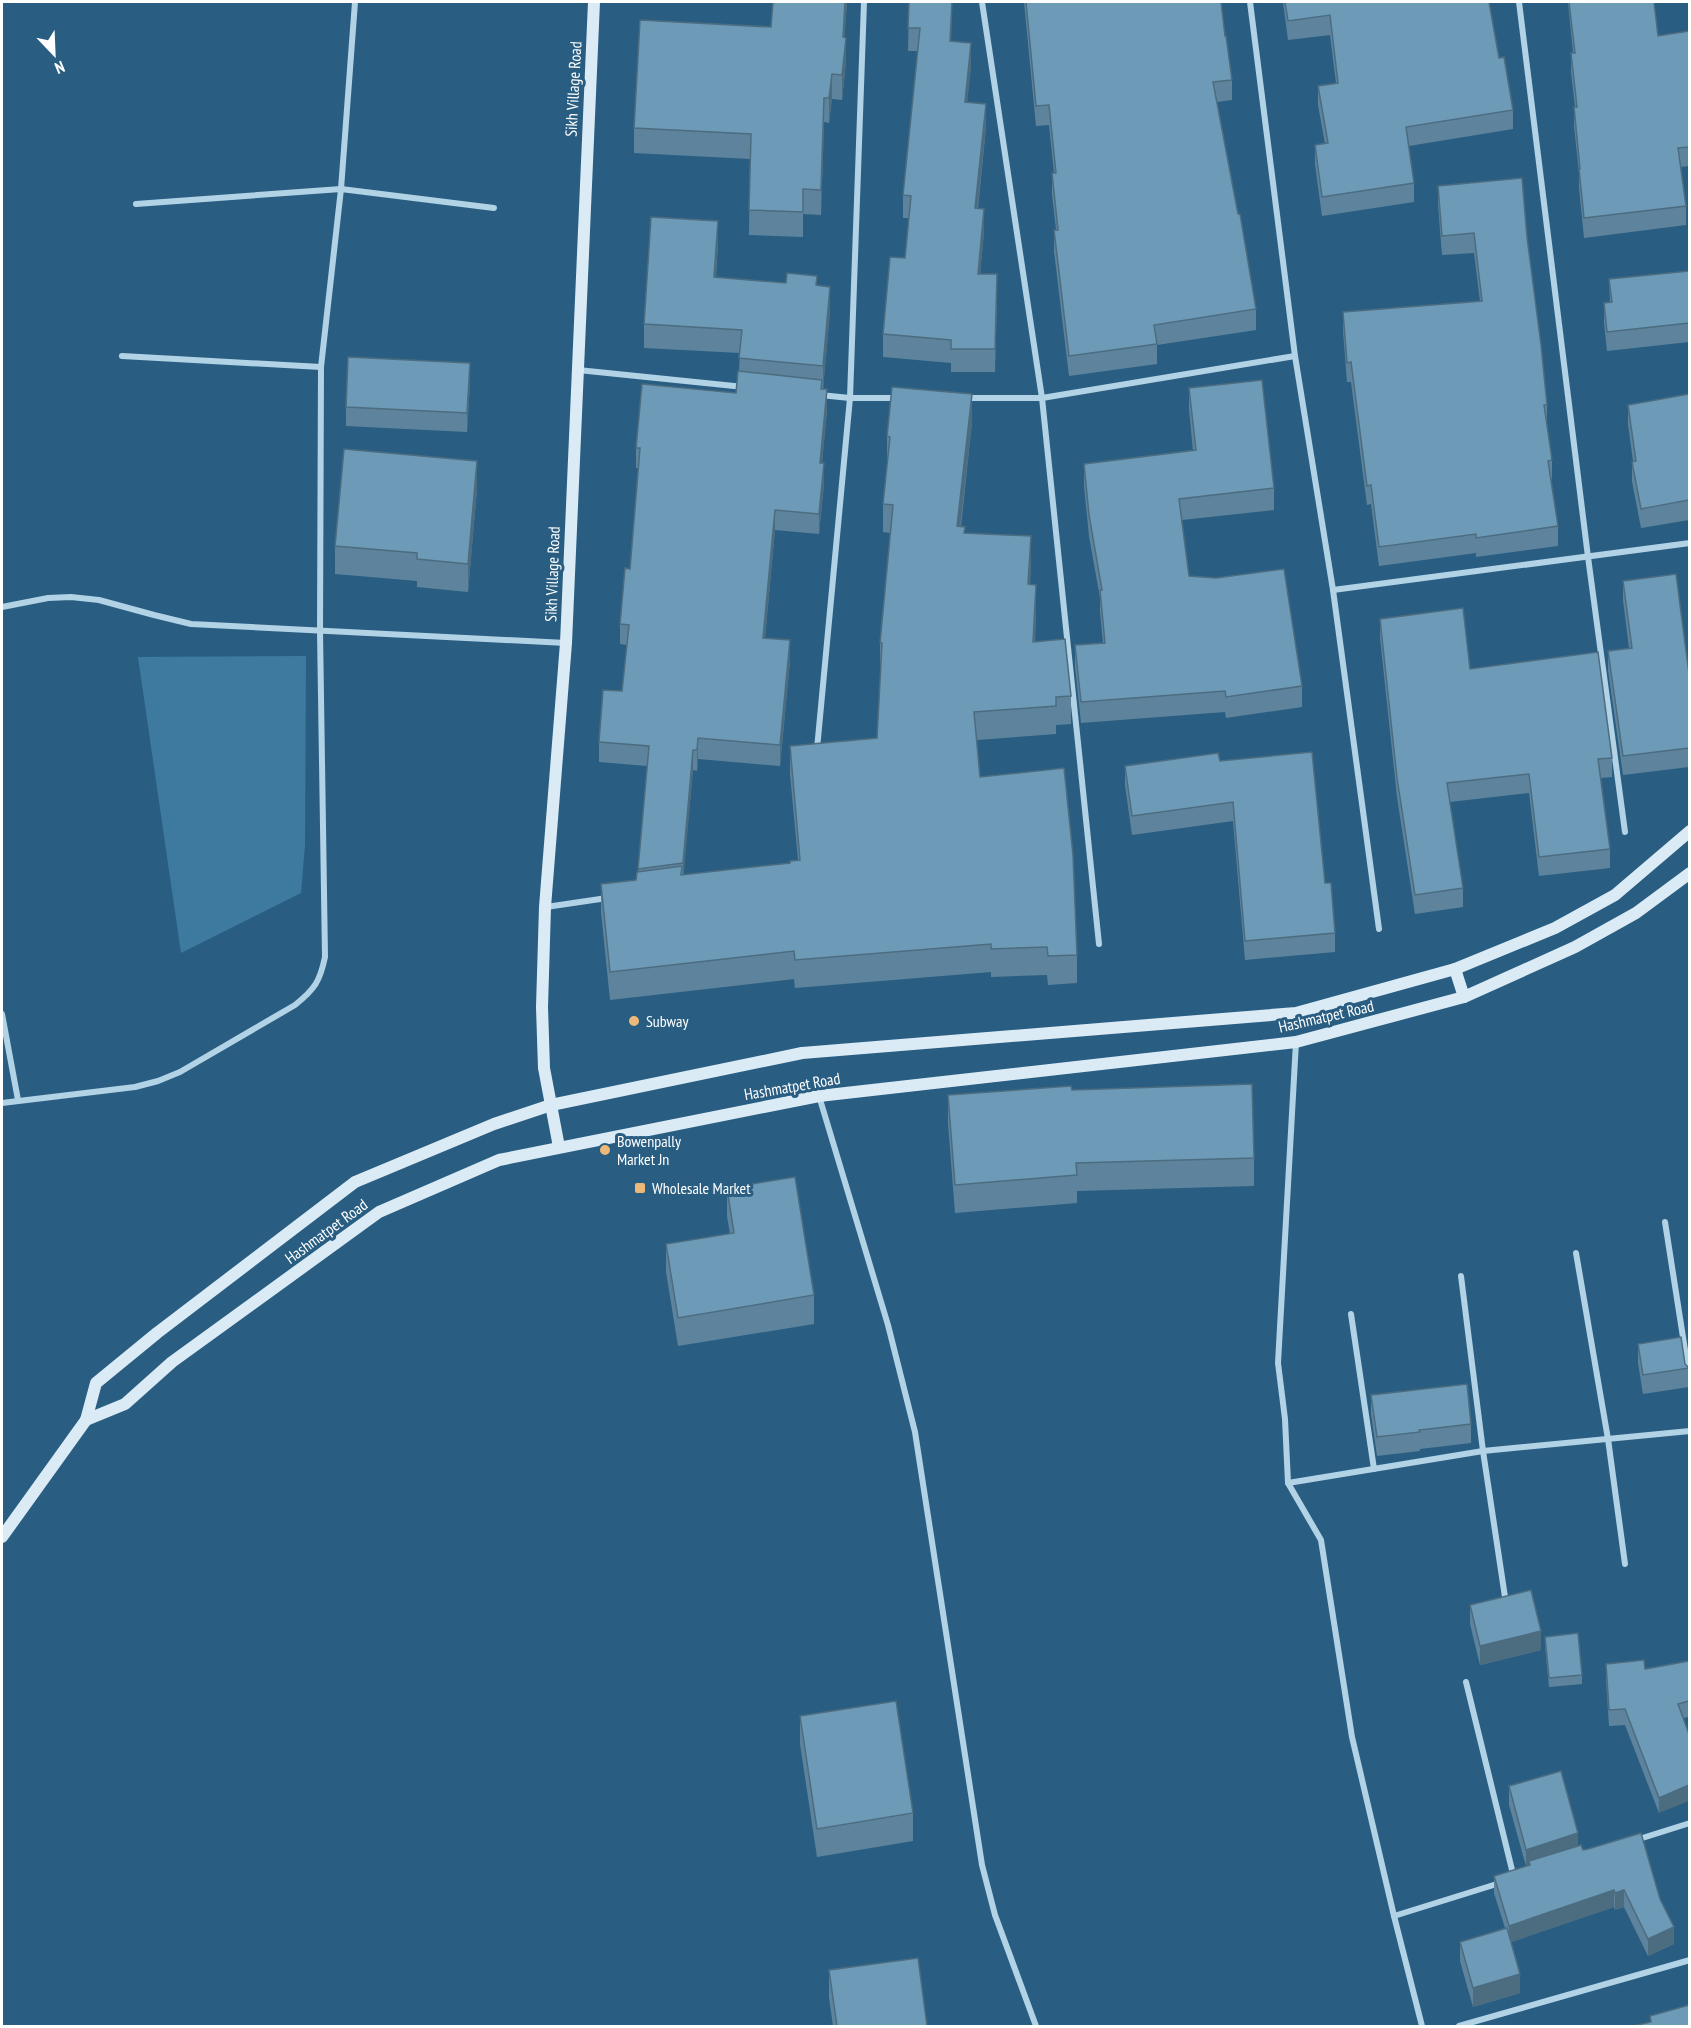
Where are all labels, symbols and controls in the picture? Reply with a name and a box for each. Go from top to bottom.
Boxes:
north arrow [24,24,84,84]
street label: Sikh Village Road [561,41,585,137]
text: N [52,57,68,79]
street label: Sikh Village Road [540,526,564,622]
street label: Hashmatpet Road [1276,995,1376,1037]
place label: Subway [646,1011,688,1031]
marker: Subway [627,1014,641,1028]
street label: Hashmatpet Road [742,1068,842,1104]
place label: Bowenpally Market Jn [617,1131,681,1169]
marker: Bowenpally Market Jn [598,1143,612,1157]
place label: Wholesale Market [652,1178,751,1198]
marker: Wholesale Market [633,1181,647,1195]
street label: Hashmatpet Road [281,1194,371,1268]

